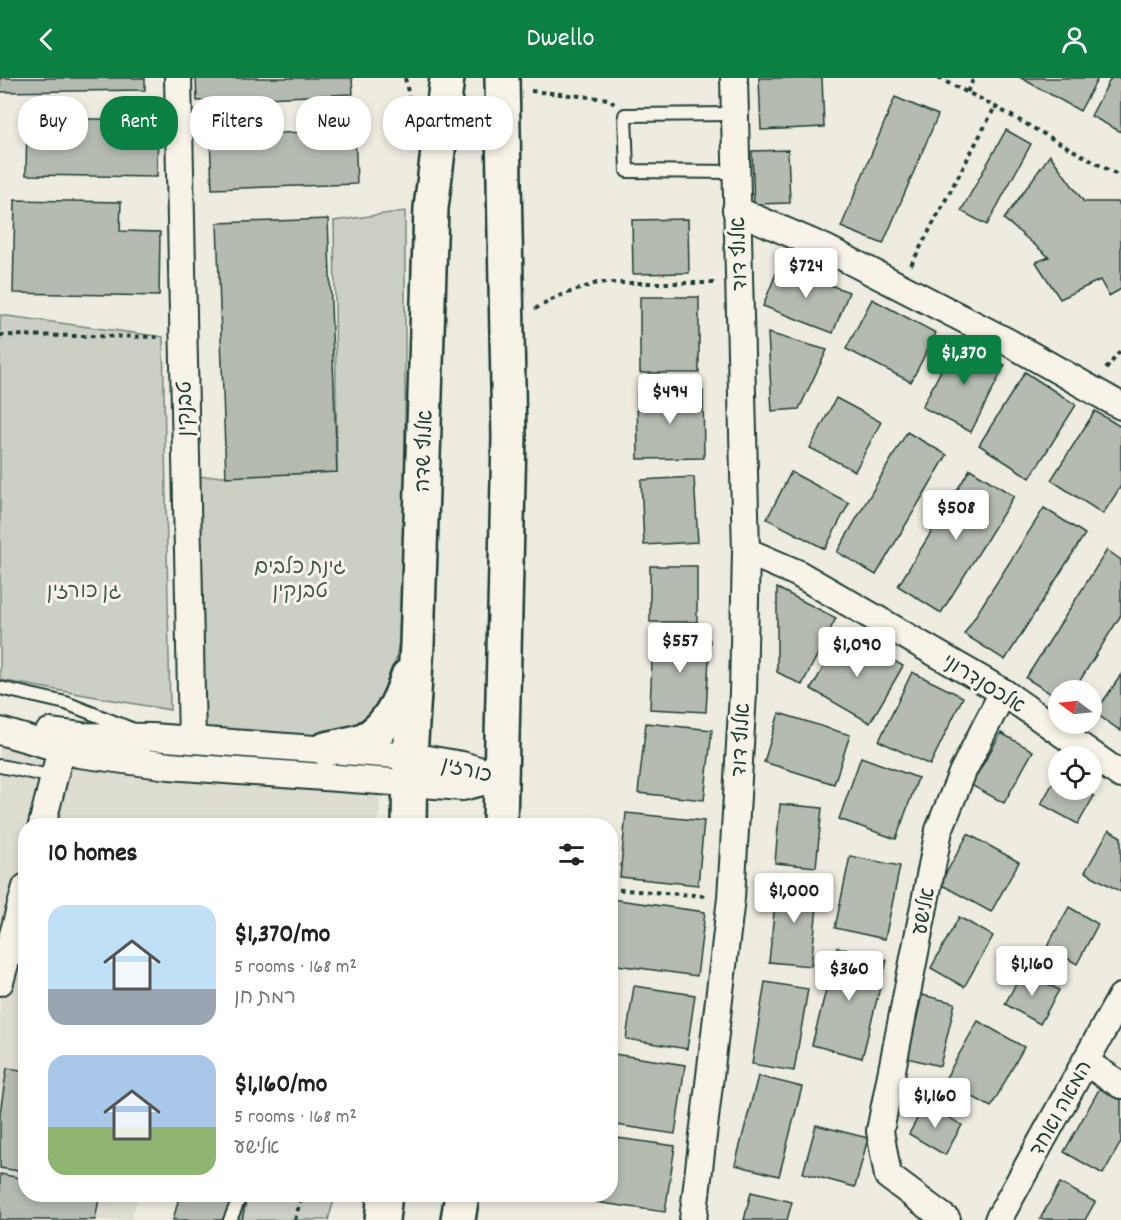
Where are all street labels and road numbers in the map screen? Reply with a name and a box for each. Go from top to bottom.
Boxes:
street label: אלוף דוד [725,216,757,292]
street label: טבנקין [172,381,202,437]
street label: אלוף שדה [410,409,442,493]
street label: אלכסנדרוני [935,648,1030,723]
street label: אלוף דוד [726,702,760,778]
street label: כורזין [438,751,495,793]
street label: אלישע [907,885,945,938]
street label: המאה ואחד [1024,1056,1101,1163]

